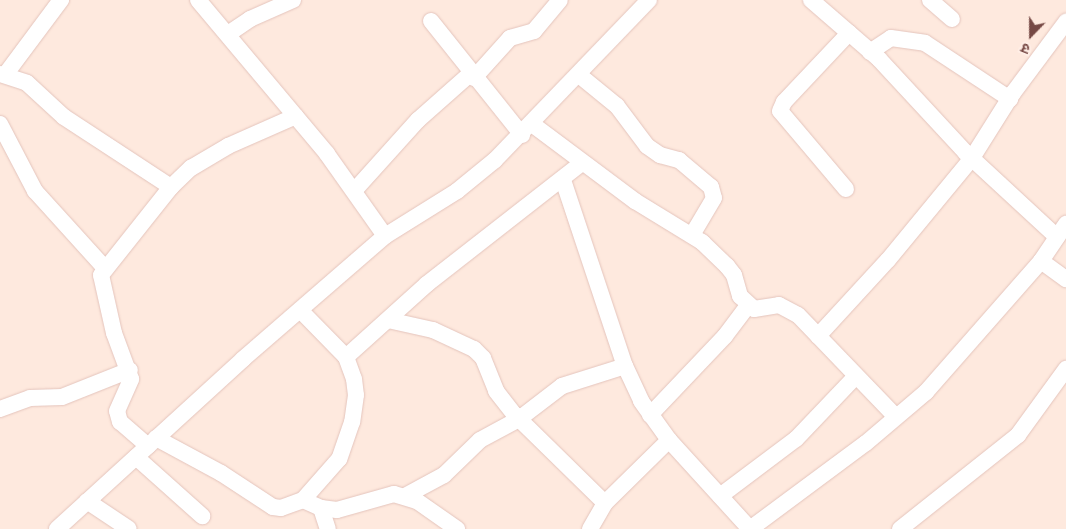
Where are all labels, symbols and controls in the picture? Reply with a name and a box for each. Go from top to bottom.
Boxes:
north arrow [1006,10,1056,60]
text: उ [1019,40,1032,58]

